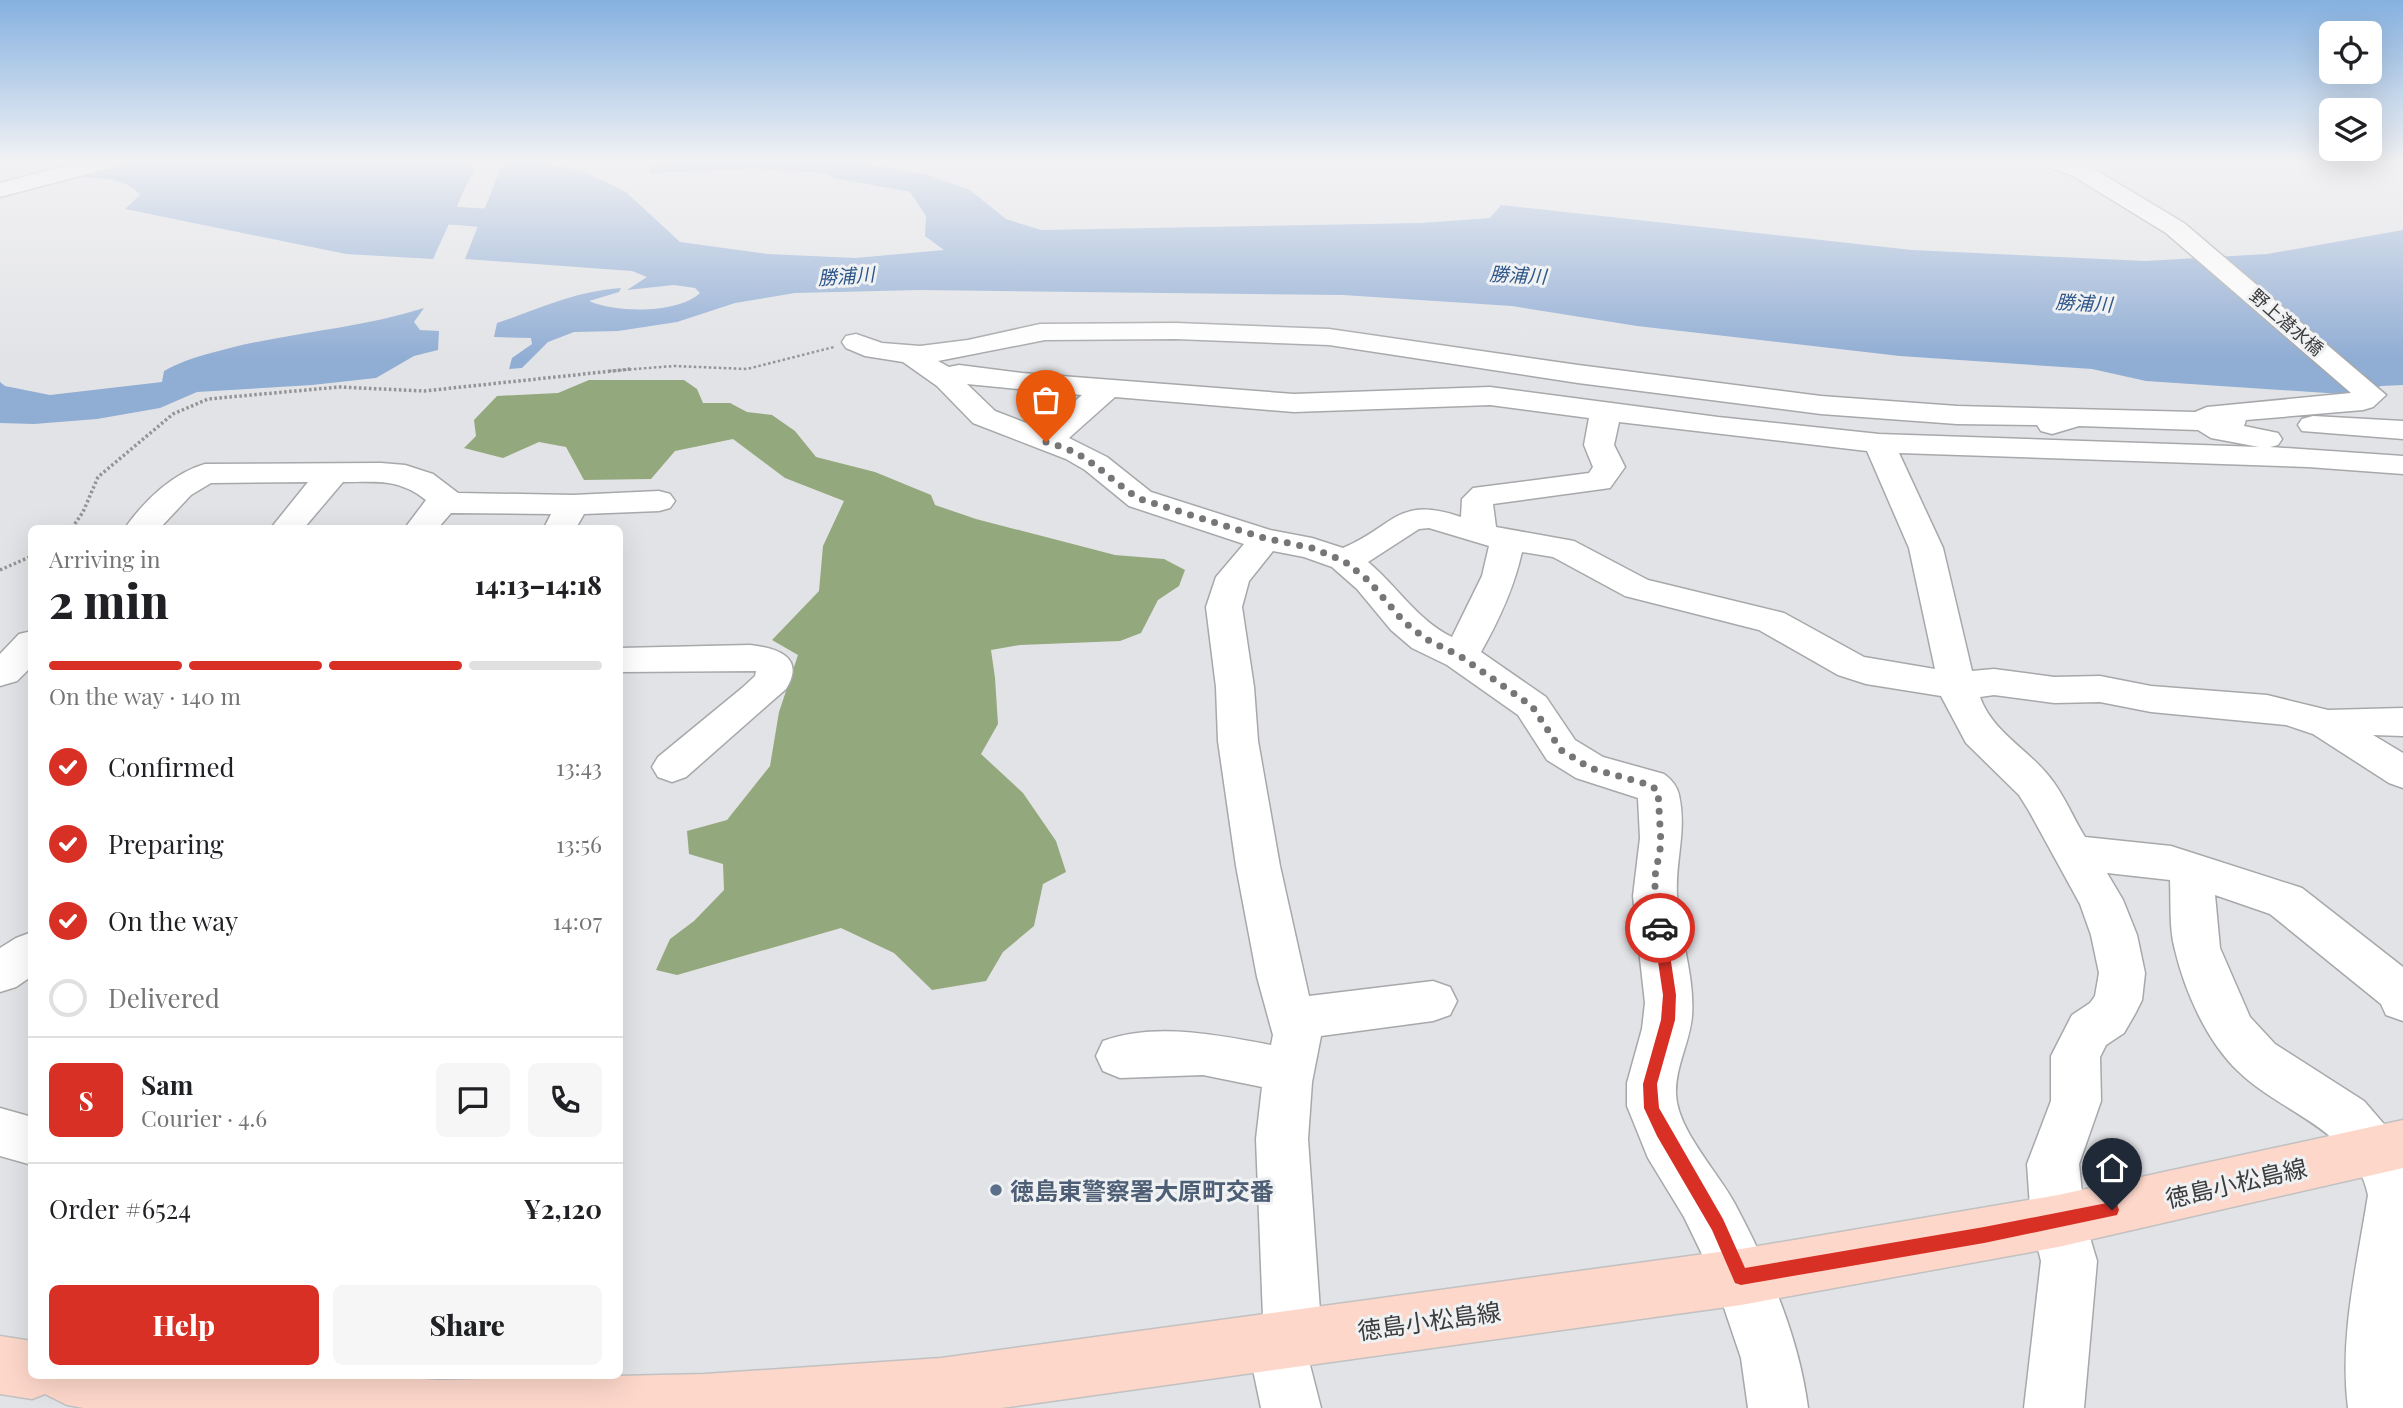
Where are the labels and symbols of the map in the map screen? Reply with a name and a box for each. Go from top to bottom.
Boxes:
water label: 勝浦川 [817,260,877,290]
water label: 勝浦川 [1489,260,1549,289]
street label: 野上潜水橋 [2245,283,2329,361]
water label: 勝浦川 [2055,288,2115,317]
pin [1016,370,1076,442]
courier [1625,893,1695,963]
pin [2082,1138,2142,1210]
street label: 徳島小松島線 [2162,1150,2310,1214]
place label: 徳島東警察署大原町交番 [1010,1174,1274,1206]
marker: 徳島東警察署大原町交番 [988,1182,1004,1198]
street label: 徳島小松島線 [1355,1294,1503,1346]

